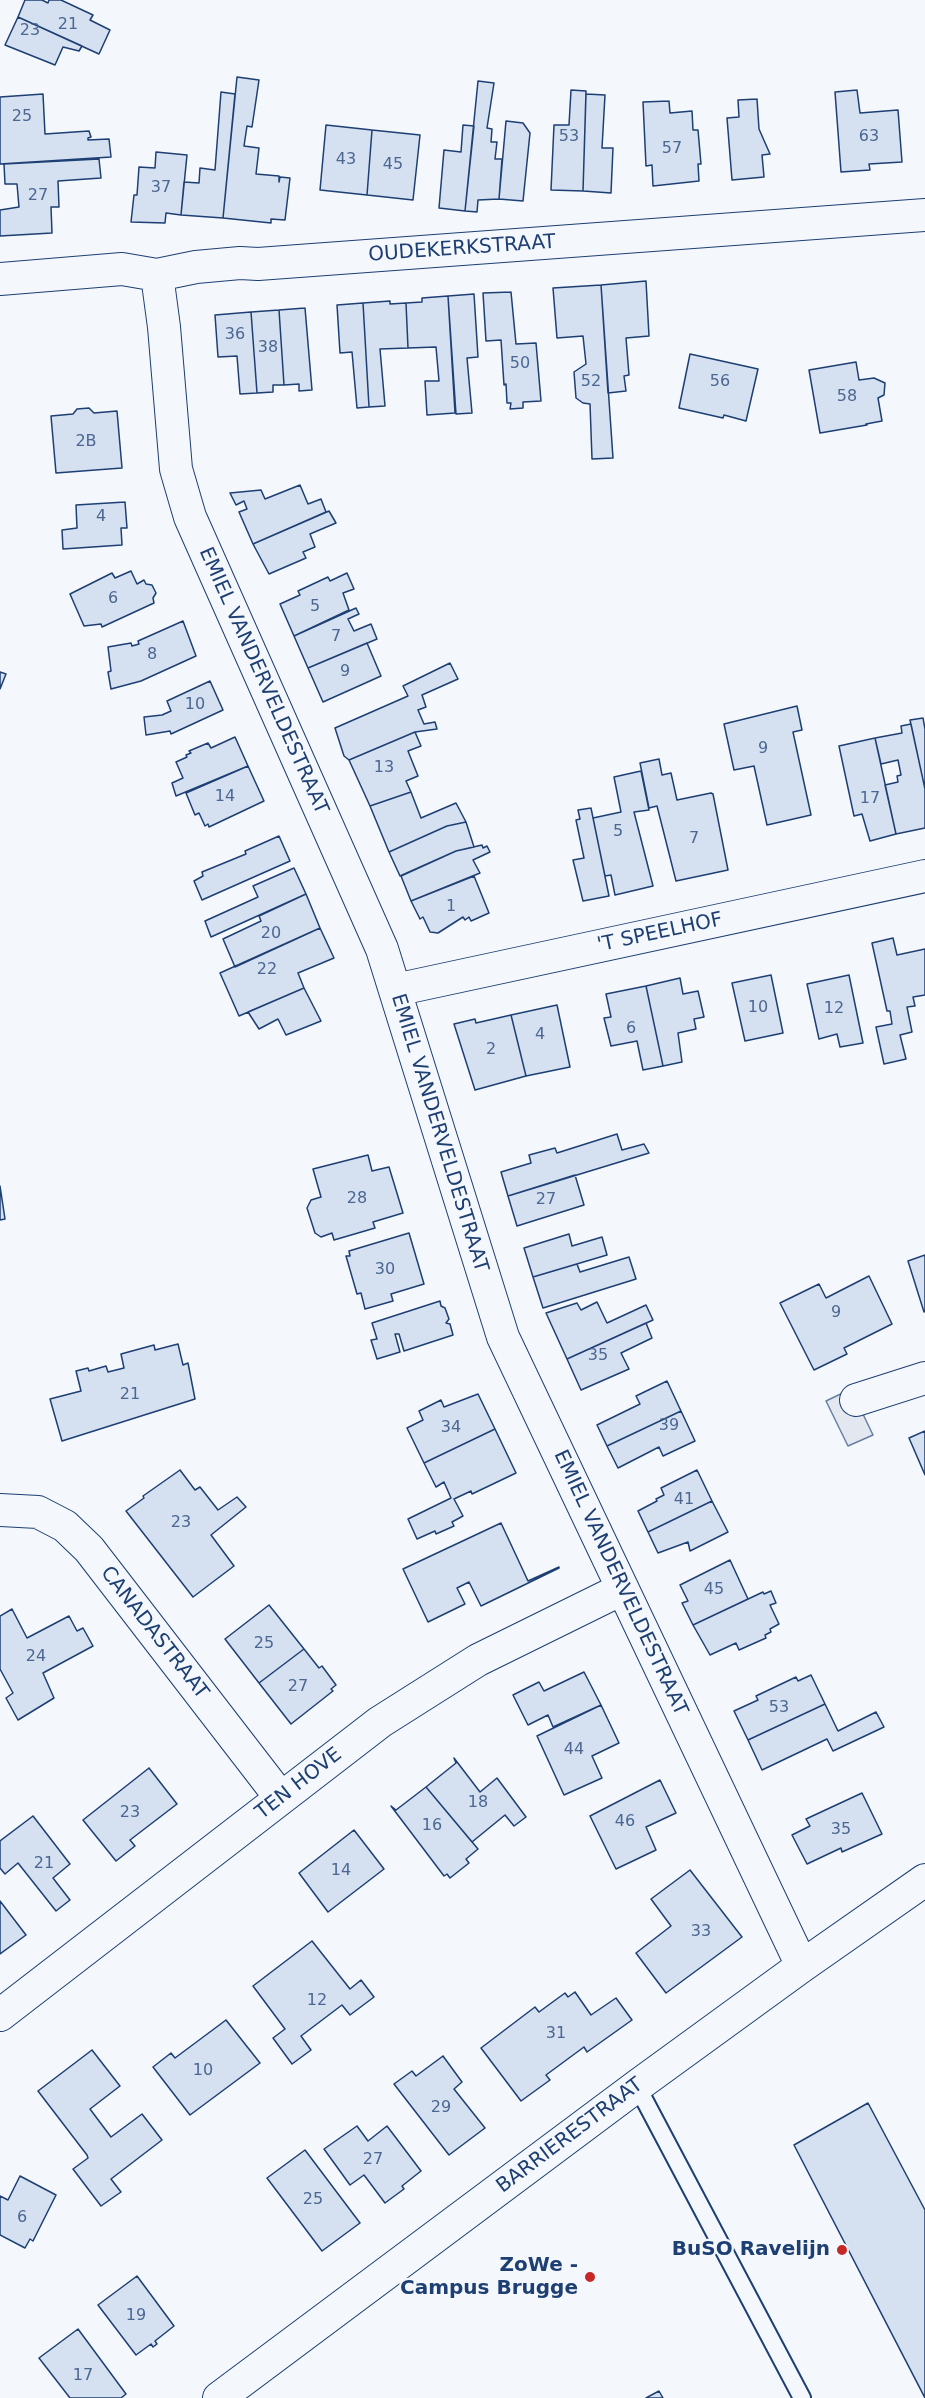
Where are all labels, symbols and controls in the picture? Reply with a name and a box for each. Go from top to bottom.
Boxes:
house number: 21 [58,15,78,35]
house number: 23 [20,21,40,41]
house number: 25 [12,107,32,127]
house number: 53 [559,127,579,147]
house number: 63 [859,127,879,147]
house number: 57 [662,139,682,159]
house number: 43 [336,150,356,170]
house number: 45 [383,155,403,175]
house number: 37 [151,178,171,198]
house number: 27 [28,186,48,206]
street label: OUDEKERKSTRAAT [368,230,556,268]
house number: 36 [225,325,245,345]
house number: 38 [258,338,278,358]
house number: 50 [510,354,530,374]
house number: 52 [581,372,601,392]
house number: 56 [710,372,730,392]
house number: 58 [837,387,857,407]
house number: 2B [75,432,97,452]
house number: 4 [96,507,106,527]
street label: EMIEL VANDERVELDESTRAAT [193,544,333,818]
house number: 6 [108,589,118,609]
house number: 5 [310,597,320,617]
house number: 7 [331,627,341,647]
house number: 8 [147,645,157,665]
house number: 9 [340,662,350,682]
house number: 10 [185,695,205,715]
house number: 9 [758,739,768,759]
house number: 13 [374,758,394,778]
house number: 14 [215,787,235,807]
house number: 17 [860,789,880,809]
house number: 5 [613,822,623,842]
house number: 7 [689,829,699,849]
house number: 1 [446,897,456,917]
street label: 'T SPEELHOF [595,908,725,958]
house number: 20 [261,924,281,944]
house number: 22 [257,960,277,980]
street label: EMIEL VANDERVELDESTRAAT [385,991,493,1275]
house number: 10 [748,998,768,1018]
house number: 12 [824,999,844,1019]
house number: 6 [626,1019,636,1039]
house number: 4 [535,1025,545,1045]
house number: 2 [486,1040,496,1060]
house number: 28 [347,1189,367,1209]
house number: 27 [536,1190,556,1210]
house number: 30 [375,1260,395,1280]
house number: 9 [831,1303,841,1323]
house number: 35 [588,1346,608,1366]
house number: 21 [120,1385,140,1405]
house number: 39 [659,1416,679,1436]
house number: 34 [441,1418,461,1438]
street label: EMIEL VANDERVELDESTRAAT [548,1447,692,1719]
house number: 41 [674,1490,694,1510]
house number: 23 [171,1513,191,1533]
street label: CANADASTRAAT [95,1562,213,1704]
house number: 45 [704,1580,724,1600]
house number: 25 [254,1634,274,1654]
house number: 24 [26,1647,46,1667]
house number: 27 [288,1677,308,1697]
house number: 53 [769,1698,789,1718]
house number: 44 [564,1740,584,1760]
street label: TEN HOVE [251,1743,347,1825]
house number: 18 [468,1793,488,1813]
house number: 23 [120,1803,140,1823]
house number: 46 [615,1812,635,1832]
house number: 16 [422,1816,442,1836]
house number: 35 [831,1820,851,1840]
house number: 21 [34,1854,54,1874]
house number: 14 [331,1861,351,1881]
house number: 33 [691,1922,711,1942]
house number: 12 [307,1991,327,2011]
house number: 31 [546,2024,566,2044]
house number: 10 [193,2061,213,2081]
street label: BARRIERESTRAAT [492,2073,648,2199]
house number: 29 [431,2098,451,2118]
house number: 27 [363,2150,383,2170]
house number: 25 [303,2190,323,2210]
house number: 6 [17,2208,27,2228]
place label: BuSO Ravelijn [672,2238,830,2262]
marker: BuSO Ravelijn [835,2243,849,2257]
place label: ZoWe - Campus Brugge [400,2254,578,2301]
marker: ZoWe - Campus Brugge [583,2270,597,2284]
house number: 19 [126,2306,146,2326]
house number: 17 [73,2366,93,2386]

